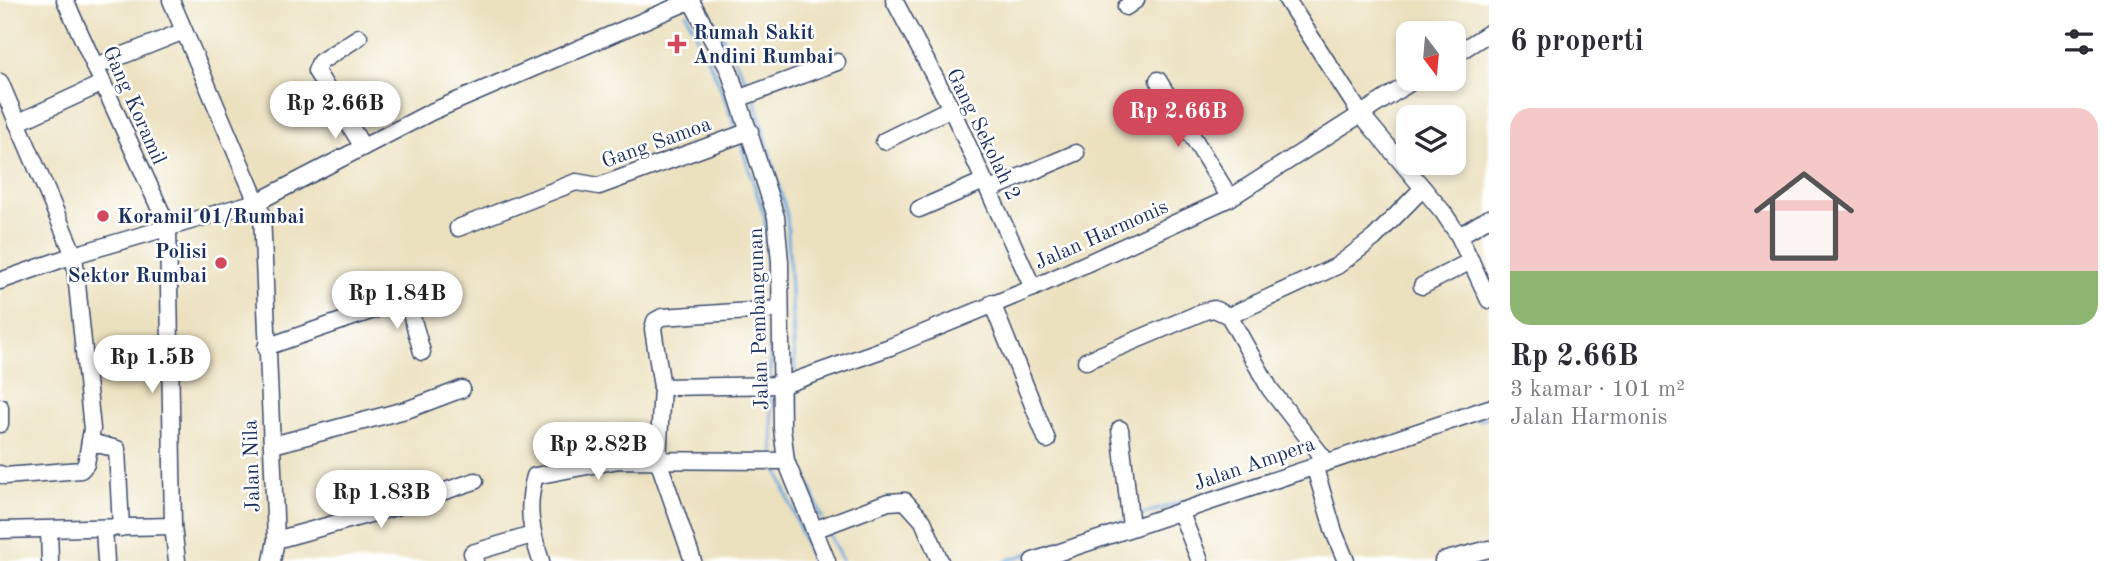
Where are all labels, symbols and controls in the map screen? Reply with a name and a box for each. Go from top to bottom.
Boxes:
north arrow [1396,21,1466,91]
map controls [1396,21,1466,175]
place label: Rumah Sakit Andini Rumbai [693,23,833,68]
icon: filters [2060,23,2098,61]
text: 6 properti [1510,27,1644,57]
marker: Rumah Sakit Andini Rumbai [667,34,687,54]
street label: Gang Koramil [98,43,169,168]
street label: Gang Sekolah 2 [942,66,1024,204]
pin: Rp 2.66B [263,82,407,141]
pin: Rp 2.66B [1106,90,1250,149]
text: Rp 2.66B [286,92,384,115]
text: Rp 2.66B [1129,100,1227,123]
button: layers [1396,105,1466,175]
street label: Gang Samoa [599,114,714,173]
icon: home [1741,153,1867,279]
street label: Jalan Harmonis [1032,197,1172,274]
place label: Koramil 01/Rumbai [117,207,304,228]
marker: Koramil 01/Rumbai [95,208,111,224]
street label: Jalan Pembangunan [746,227,773,411]
place label: Polisi Sektor Rumbai [67,242,207,287]
marker: Polisi Sektor Rumbai [213,255,229,271]
pin: Rp 1.84B [325,272,469,331]
text: Rp 1.84B [348,282,446,305]
pin: Rp 1.5B [87,336,217,395]
text: Rp 2.66B [1510,342,1639,372]
text: Rp 1.5B [109,346,195,369]
text: 3 kamar · 101 m² [1510,378,1685,401]
text: Jalan Harmonis [1510,406,1667,429]
street label: Jalan Nila [240,419,265,513]
pin: Rp 2.82B [526,422,670,482]
text: Rp 2.82B [549,433,647,456]
street label: Jalan Ampera [1191,434,1318,495]
pin: Rp 1.83B [309,470,453,530]
text: Rp 1.83B [332,481,430,504]

